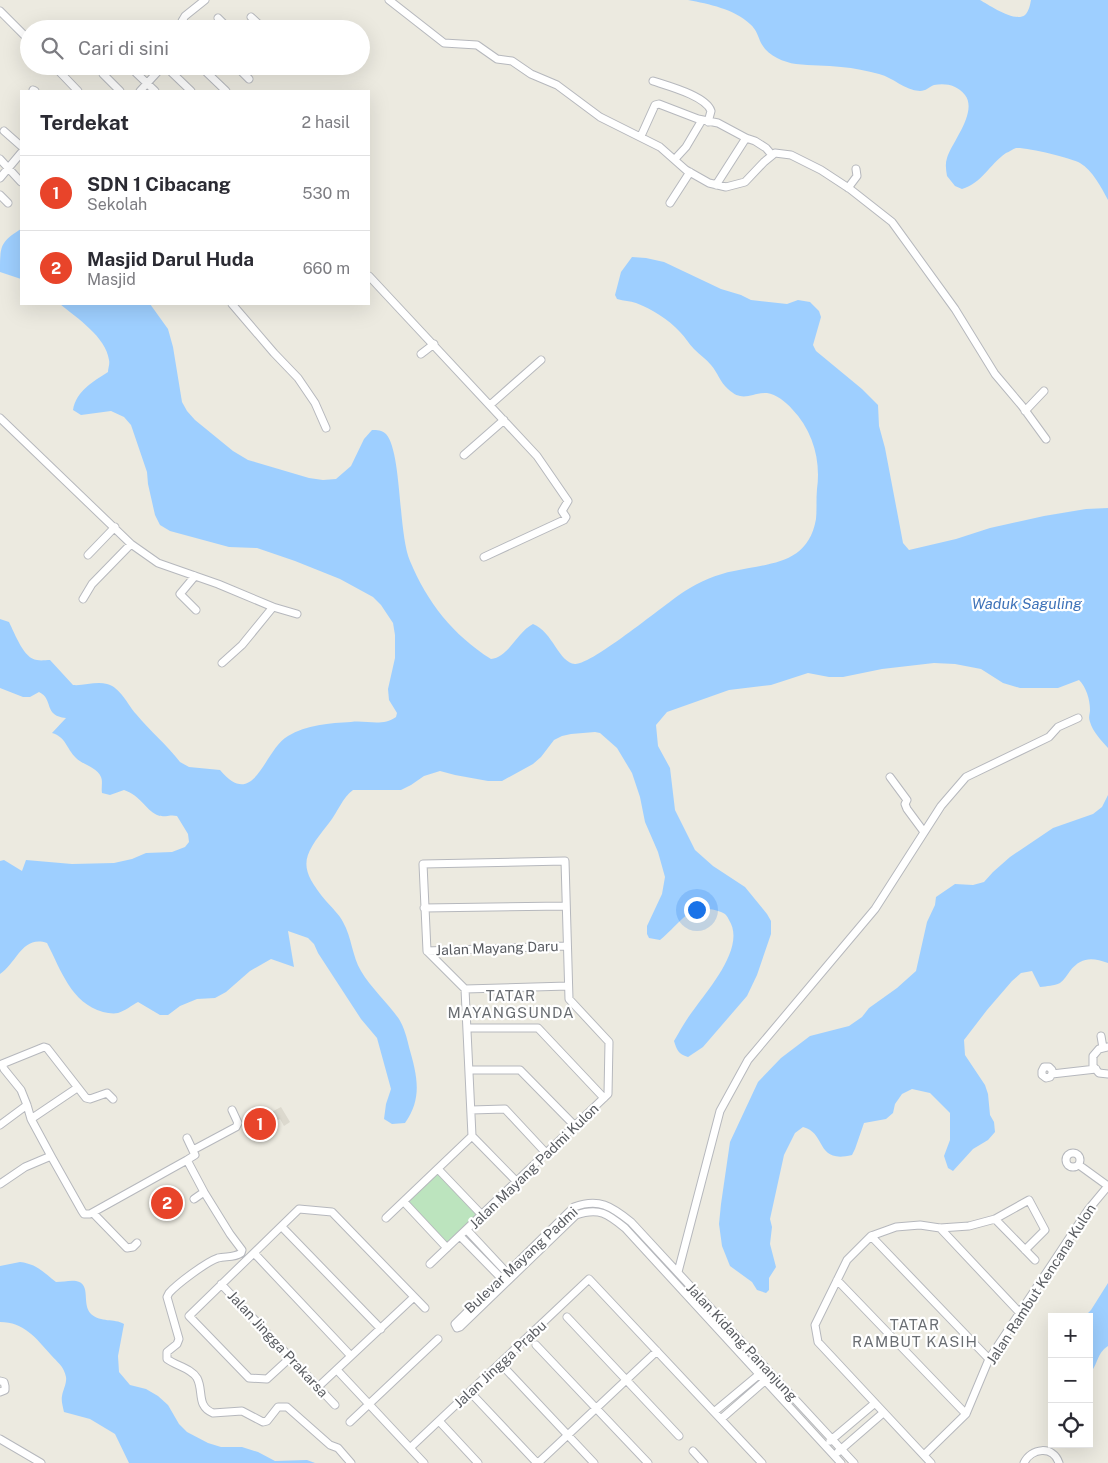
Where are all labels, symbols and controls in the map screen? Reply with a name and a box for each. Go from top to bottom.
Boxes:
search box [20,20,370,75]
icon: search [38,34,66,62]
text: Cari di sini [78,37,169,59]
text: Terdekat [40,110,129,135]
text: 2 hasil [302,113,350,132]
text: SDN 1 Cibacang [87,173,231,195]
text: 1 [53,184,59,203]
text: 530 m [302,184,350,203]
text: Sekolah [87,195,147,214]
text: Masjid Darul Huda [87,248,254,270]
text: 2 [51,259,61,278]
text: 660 m [303,259,350,278]
text: Masjid [87,270,136,289]
water label: Waduk Saguling [972,595,1082,612]
your location [684,897,710,923]
street label: Jalan Mayang Daru [435,938,559,958]
district label: TATAR MAYANGSUNDA [447,987,575,1021]
street label: Jalan Mayang Padmi Kulon [466,1100,602,1232]
pin: 1 [244,1105,276,1143]
pin: 2 [151,1184,183,1222]
street label: Jalan Rambut Kencana Kulon [983,1201,1099,1367]
street label: Bulevar Mayang Padmi [461,1204,581,1316]
street label: Jalan Kidang Pananjung [683,1280,801,1404]
street label: Jalan Jingga Prakarsa [225,1288,331,1400]
map controls [1048,1313,1093,1448]
button: + [1048,1313,1093,1358]
district label: TATAR RAMBUT KASIH [852,1316,978,1350]
street label: Jalan Jingga Prabu [451,1317,549,1411]
button: − [1048,1358,1093,1403]
button: locate [1048,1403,1093,1448]

